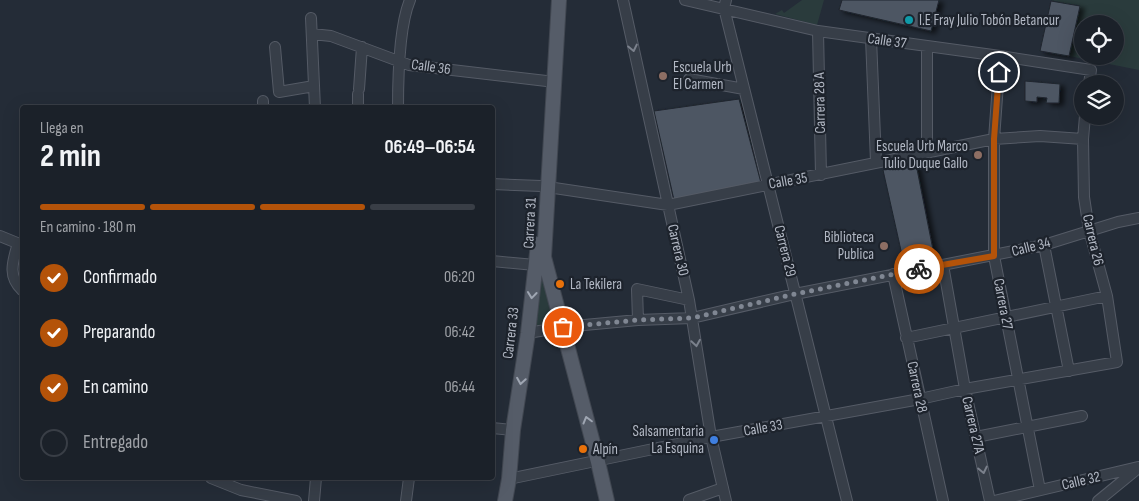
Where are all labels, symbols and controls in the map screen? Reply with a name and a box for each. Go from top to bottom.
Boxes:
place label: I.E Fray Julio Tobón Betancur [919,11,1060,30]
marker: I.E Fray Julio Tobón Betancur [903,14,915,26]
map controls [1074,15,1124,125]
button: locate [1074,15,1124,65]
street label: Calle 37 [866,29,908,53]
one-way arrow [628,43,638,52]
pin [978,51,1020,93]
street label: Calle 36 [410,55,452,79]
place label: Escuela Urb El Carmen [673,58,732,94]
icon: home [985,58,1013,86]
marker: Escuela Urb El Carmen [657,70,669,82]
street label: Carrera 28 A [810,72,830,134]
button: layers [1074,75,1124,125]
text: Llega en [40,119,84,138]
text: 06:49–06:54 [384,136,475,159]
text: 2 min [40,137,101,176]
place label: Escuela Urb Marco Tulio Duque Gallo [876,137,968,173]
marker: Escuela Urb Marco Tulio Duque Gallo [972,149,984,161]
street label: Calle 35 [767,168,809,194]
street label: Carrera 31 [519,196,541,249]
street label: Carrera 26 [1078,212,1108,268]
text: En camino · 180 m [40,218,136,237]
street label: Carrera 30 [663,222,693,278]
street label: Carrera 29 [769,223,801,279]
place label: Biblioteca Publica [824,228,874,264]
street label: Calle 34 [1010,233,1052,261]
marker: Biblioteca Publica [878,240,890,252]
courier [894,244,944,294]
icon: bike [905,255,933,283]
icon: check [40,264,68,292]
text: Confirmado [83,266,157,289]
text: 06:20 [444,268,475,287]
place label: La Tekilera [570,275,622,294]
street label: Carrera 27 [989,277,1017,331]
marker: La Tekilera [554,278,566,290]
one-way arrow [527,291,538,299]
street label: Carrera 33 [498,306,524,360]
pin [542,306,584,348]
icon: bag [549,313,577,341]
icon: check [40,319,68,347]
text: Preparando [83,321,155,344]
text: 06:42 [444,323,475,342]
one-way arrow [691,339,701,348]
street label: Carrera 28 [902,360,932,414]
icon: check [40,374,68,402]
text: En camino [83,376,148,399]
one-way arrow [516,377,526,386]
text: 06:44 [444,378,475,397]
street label: Carrera 27A [957,395,989,456]
one-way arrow [582,415,593,424]
street label: Calle 33 [742,415,784,441]
place label: Salsamentaria La Esquina [633,422,704,458]
text: Entregado [83,431,148,454]
marker: Salsamentaria La Esquina [708,434,720,446]
place label: Alpín [592,440,618,459]
marker: Alpín [577,443,589,455]
one-way arrow [977,466,988,475]
street label: Calle 32 [1060,467,1102,495]

